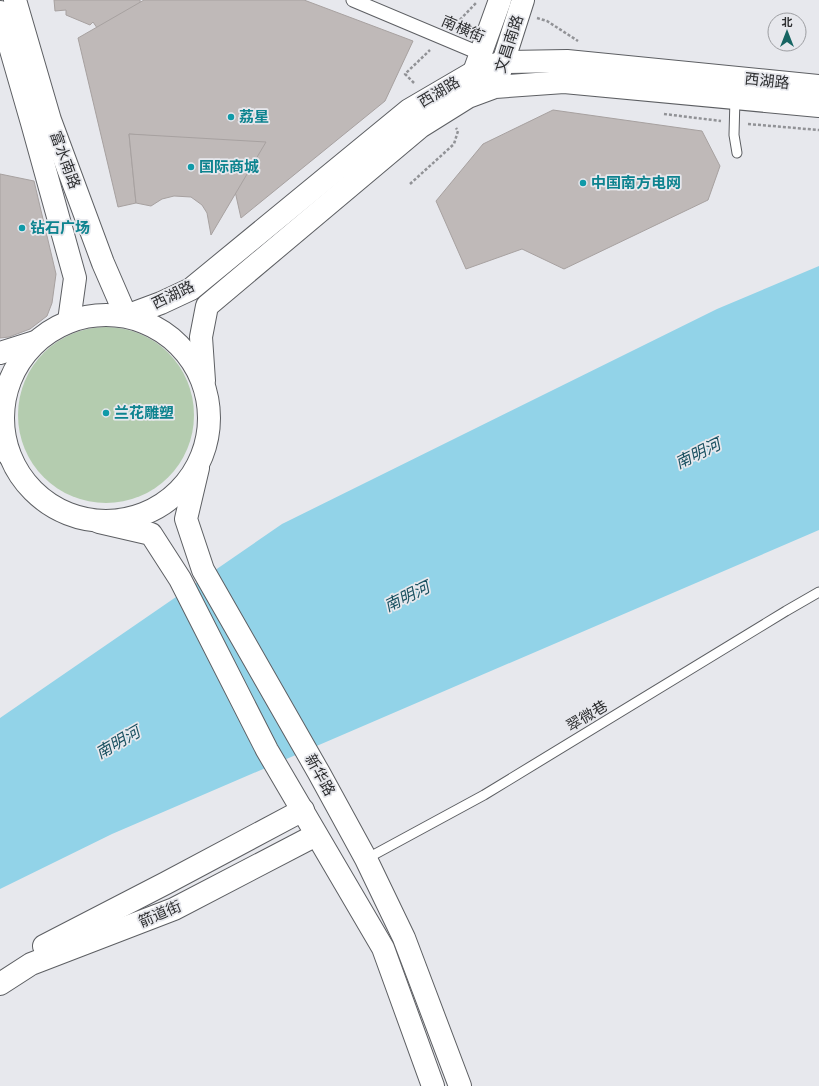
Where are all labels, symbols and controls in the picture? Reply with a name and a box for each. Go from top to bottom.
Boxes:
street label: 南横街 [439,12,487,46]
north arrow [767,12,807,52]
street label: 文昌南路 [491,13,527,75]
text: 北 [782,16,793,29]
street label: 西湖路 [744,70,790,92]
street label: 西湖路 [415,73,463,111]
place label: 荔星 [239,108,269,126]
marker: 荔星 [226,112,236,122]
street label: 富水南路 [46,129,84,191]
place label: 国际商城 [199,158,259,176]
marker: 国际商城 [186,162,196,172]
place label: 中国南方电网 [591,174,681,192]
marker: 中国南方电网 [578,178,588,188]
place label: 钻石广场 [30,219,90,237]
marker: 钻石广场 [17,223,27,233]
street label: 西湖路 [149,277,197,313]
place label: 兰花雕塑 [114,404,174,422]
marker: 兰花雕塑 [101,408,111,418]
water label: 南明河 [672,433,727,474]
water label: 南明河 [381,576,436,617]
street label: 翠微巷 [563,697,611,735]
water label: 南明河 [92,721,146,764]
street label: 新华路 [301,751,339,799]
street label: 箭道街 [136,897,184,931]

